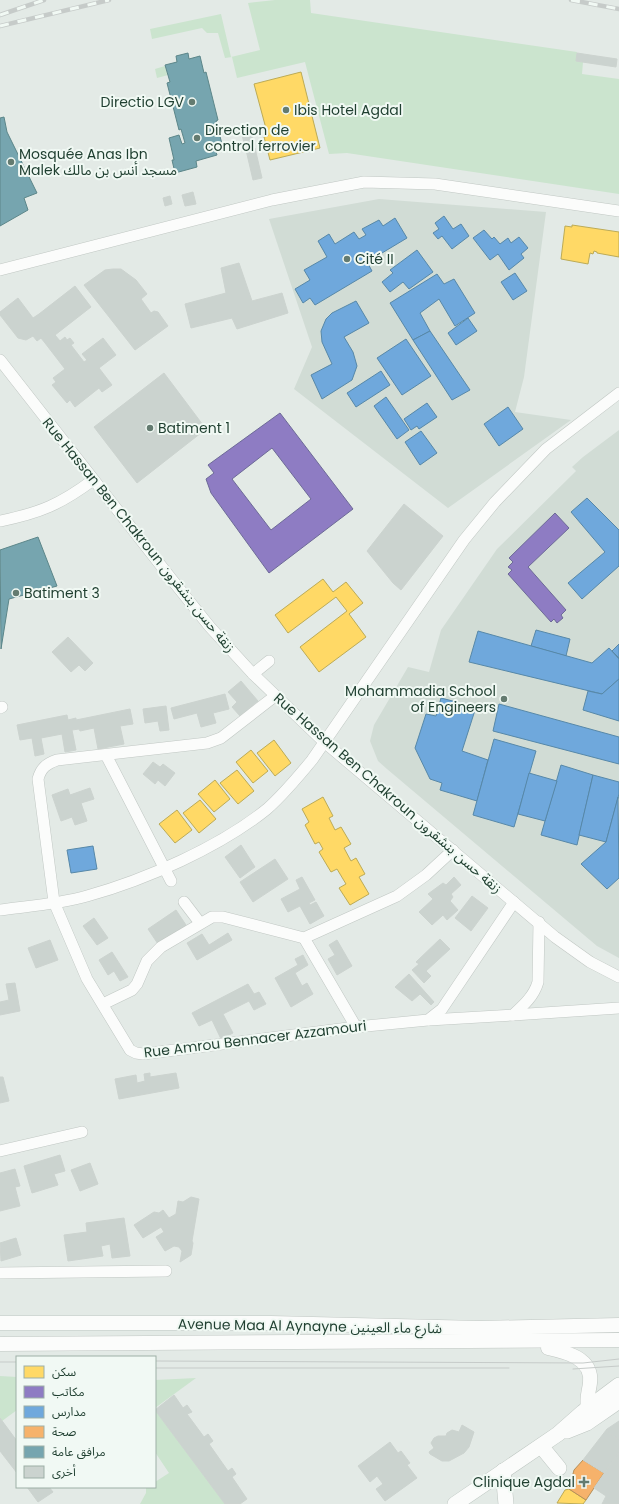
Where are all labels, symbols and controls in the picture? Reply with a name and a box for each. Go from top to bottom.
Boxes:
place label: Directio LGV [101,92,185,112]
marker: Directio LGV [187,97,197,107]
place label: Ibis Hotel Agdal [294,100,402,120]
marker: Ibis Hotel Agdal [281,105,291,115]
place label: Direction de control ferrovier [205,120,316,156]
marker: Direction de control ferrovier [192,133,202,143]
place label: Mosquée Anas Ibn Malek مسجد أنس بن مالك [19,144,177,180]
marker: Mosquée Anas Ibn Malek مسجد أنس بن مالك [6,157,16,167]
place label: Cité II [355,249,394,269]
marker: Cité II [342,254,352,264]
street label: Rue Hassan Ben Chakroun زنقة حسن بنشقرون [38,413,240,657]
place label: Batiment 1 [158,418,230,438]
marker: Batiment 1 [145,423,155,433]
place label: Batiment 3 [24,583,100,603]
marker: Batiment 3 [11,588,21,598]
place label: Mohammadia School of Engineers [345,681,496,717]
street label: Rue Hassan Ben Chakroun زنقة حسن بنشقرون [269,688,507,898]
marker: Mohammadia School of Engineers [499,694,509,704]
street label: Rue Amrou Bennacer Azzamouri [143,1015,367,1063]
street label: Avenue Maa Al Aynayne شارع ماء العينين [178,1314,442,1339]
legend [16,1356,156,1488]
text: سكن [52,1363,76,1380]
text: مكاتب [52,1383,85,1400]
text: مدارس [52,1403,86,1420]
text: صحة [52,1423,76,1440]
text: مرافق عامة [52,1443,106,1460]
text: أخرى [52,1463,76,1480]
place label: Clinique Agdal [473,1472,575,1492]
marker: Clinique Agdal [578,1476,590,1488]

